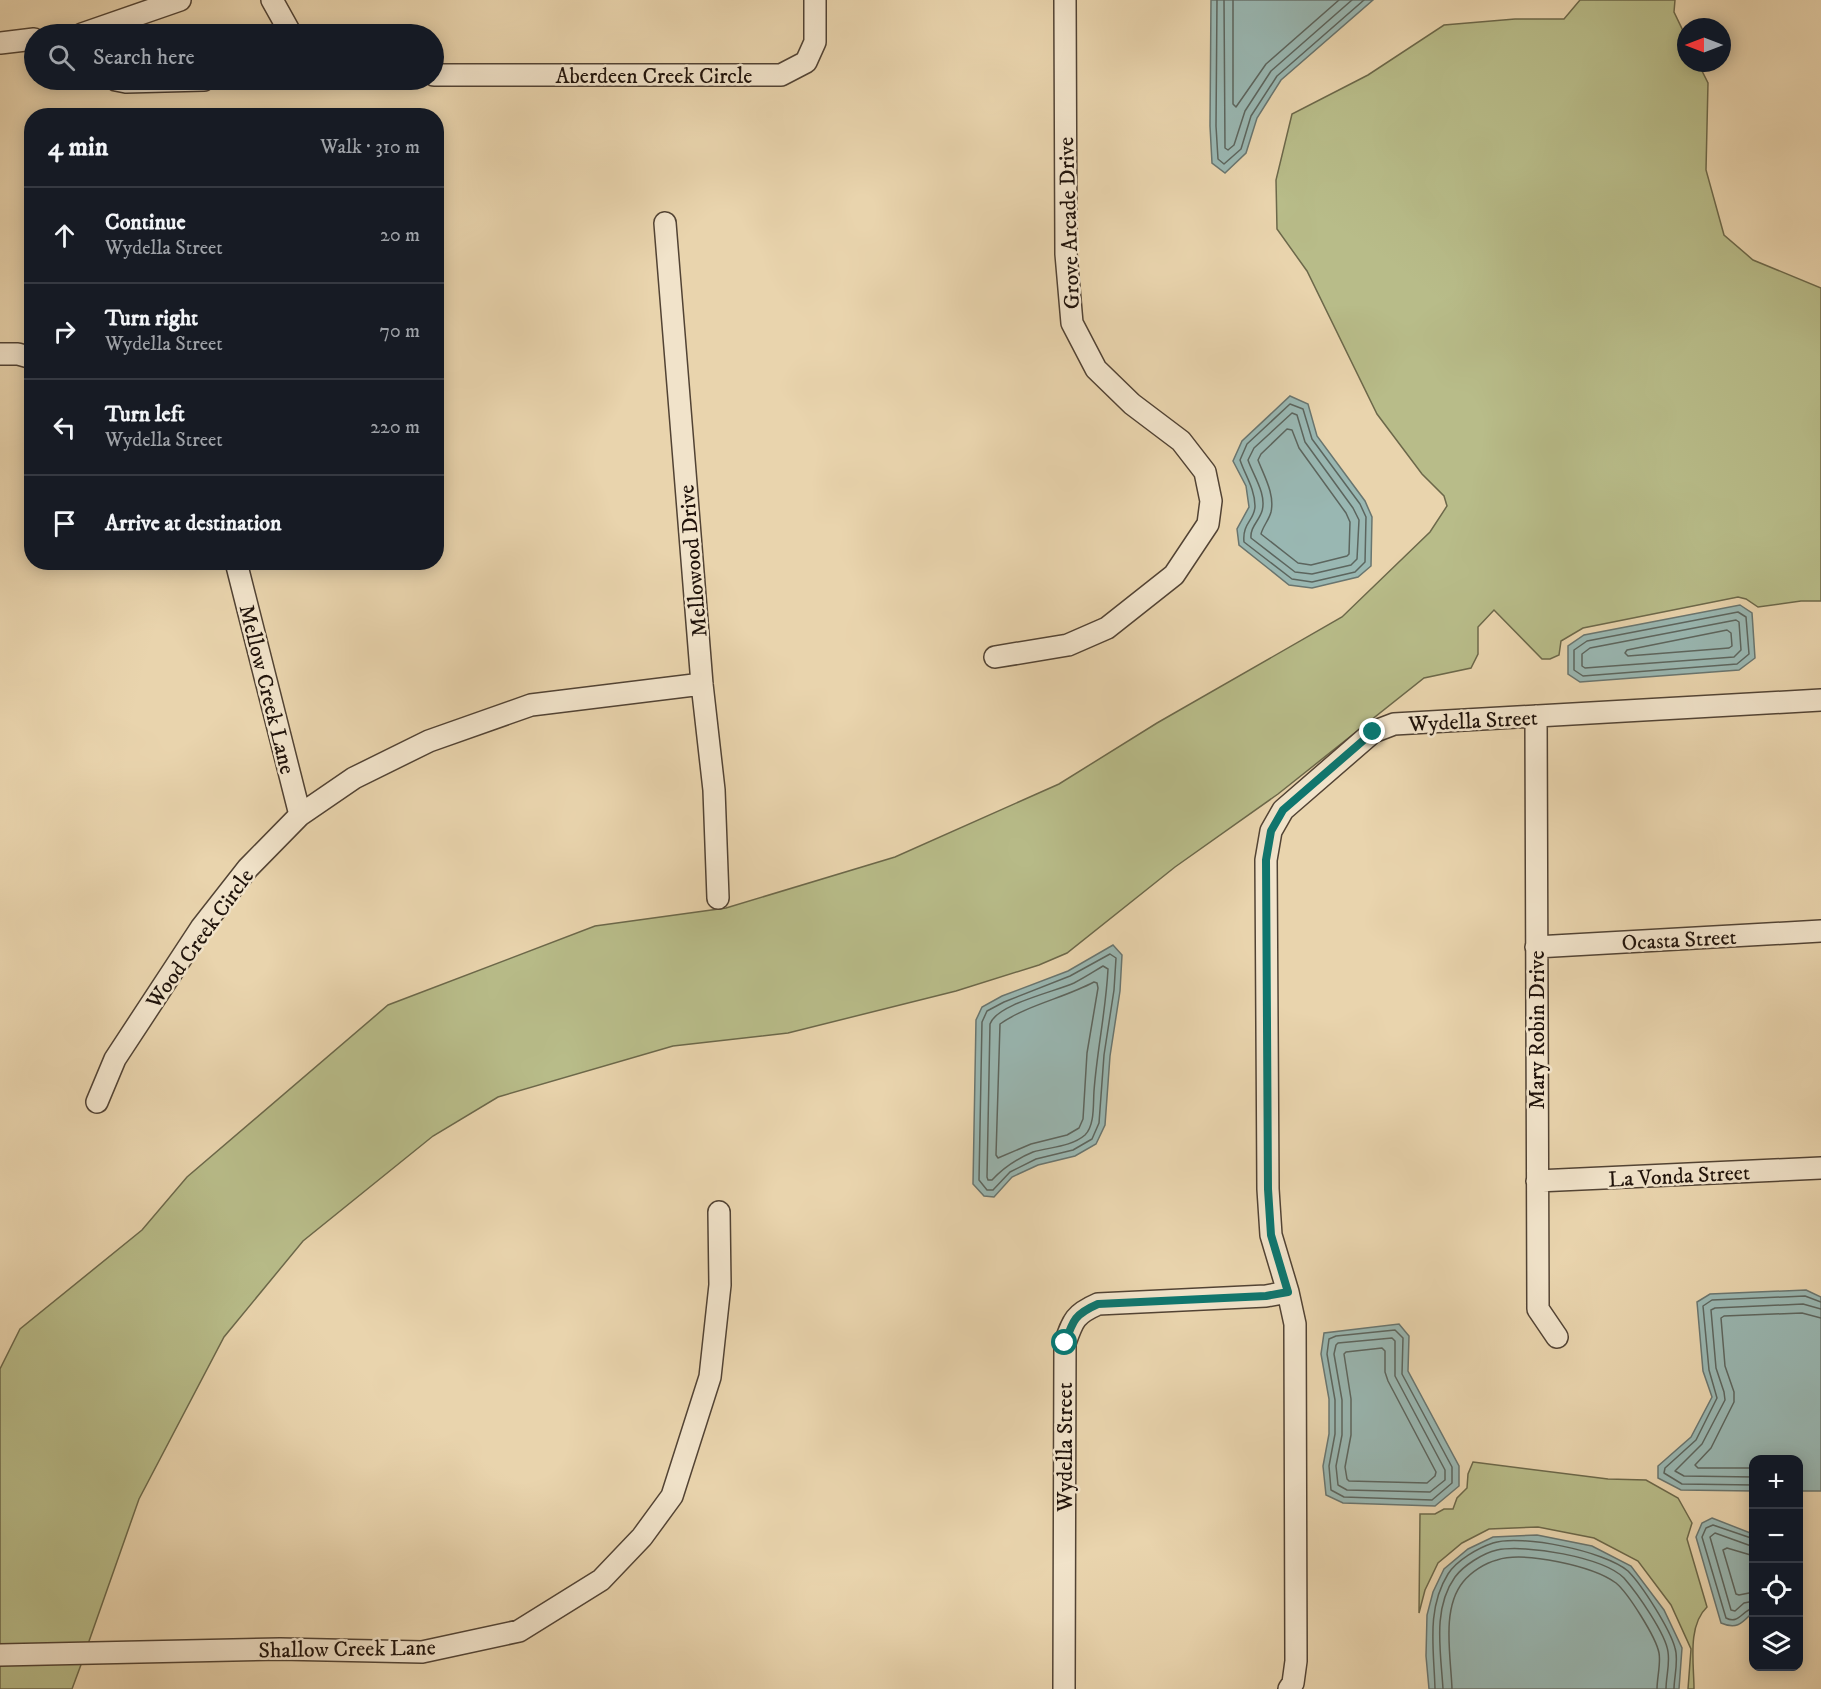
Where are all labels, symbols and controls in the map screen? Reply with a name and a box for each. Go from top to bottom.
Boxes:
north arrow [1677,18,1731,72]
search box [24,24,444,90]
icon: search [45,41,78,74]
text: Search here [93,44,195,71]
street label: Aberdeen Creek Circle [556,63,752,90]
text: 4 min [48,131,108,164]
text: Walk · 310 m [320,135,420,160]
street label: Grove Arcade Drive [1053,136,1086,310]
text: Continue [105,209,186,236]
icon: ahead [48,219,81,252]
text: 20 m [380,223,420,248]
text: Wydella Street [105,236,223,261]
text: Turn right [105,305,198,332]
icon: right [48,315,81,348]
text: 70 m [379,319,420,344]
text: Wydella Street [105,332,223,357]
text: Turn left [105,401,185,428]
icon: left [48,411,81,444]
text: 220 m [370,415,420,440]
text: Wydella Street [105,428,223,453]
street label: Mellowood Drive [673,484,714,638]
icon: arrive [48,507,81,540]
text: Arrive at destination [105,510,282,537]
street label: Mellow Creek Lane [232,602,301,777]
street label: Wydella Street [1407,705,1538,738]
route end [1359,718,1385,744]
street label: Wood Creek Circle [140,864,260,1015]
street label: Ocasta Street [1621,924,1737,957]
street label: Mary Robin Drive [1524,950,1551,1110]
street label: La Vonda Street [1608,1159,1751,1194]
route start [1051,1329,1077,1355]
street label: Wydella Street [1052,1382,1079,1513]
map controls [1749,1455,1803,1671]
button: + [1749,1455,1803,1509]
button: − [1749,1509,1803,1563]
button: locate [1749,1563,1803,1617]
button: layers [1749,1617,1803,1671]
street label: Shallow Creek Lane [258,1634,436,1665]

